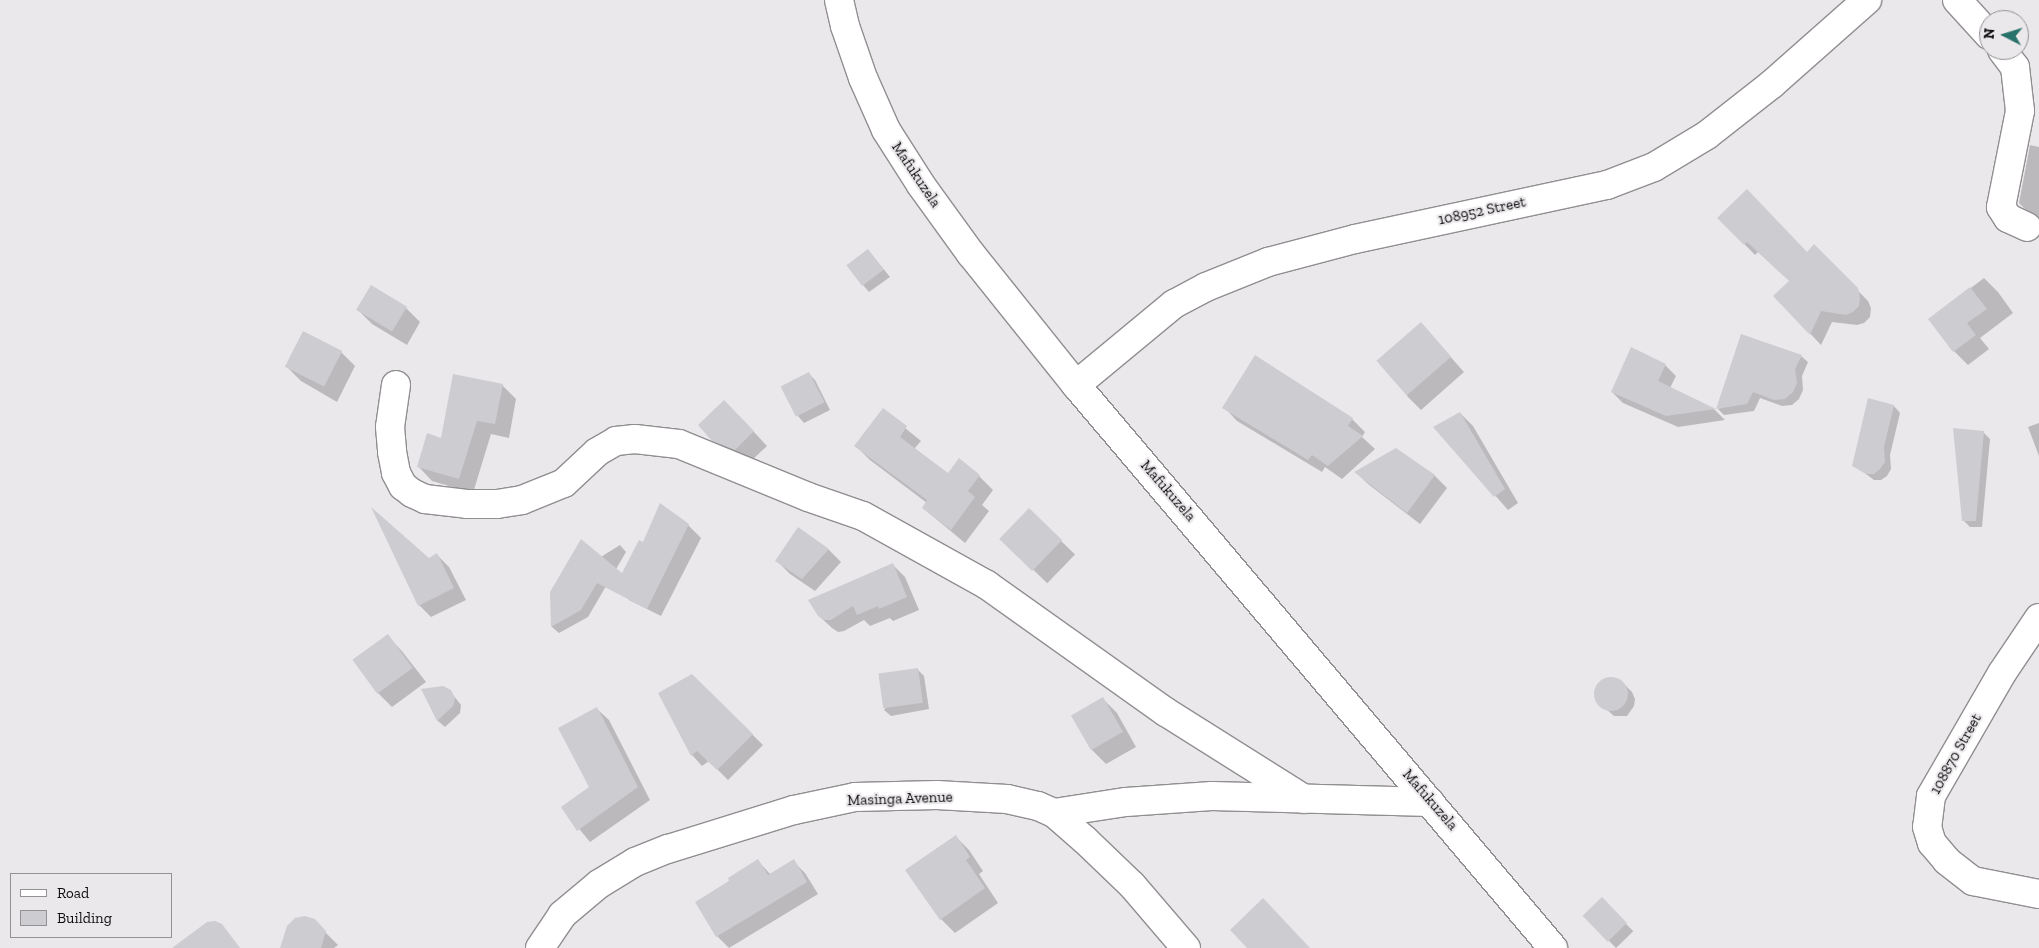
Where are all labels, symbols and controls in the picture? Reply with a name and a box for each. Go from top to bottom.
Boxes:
north arrow [1979,10,2029,60]
text: N [1981,28,1998,40]
street label: Mafukuzela [888,139,944,211]
street label: 108952 Street [1437,193,1527,229]
street label: Mafukuzela [1137,457,1199,525]
street label: 108870 Street [1927,711,1985,797]
street label: Mafukuzela [1399,766,1461,834]
street label: Masinga Avenue [847,788,953,810]
legend [10,873,172,938]
text: Road [57,884,89,902]
text: Building [57,909,112,927]

